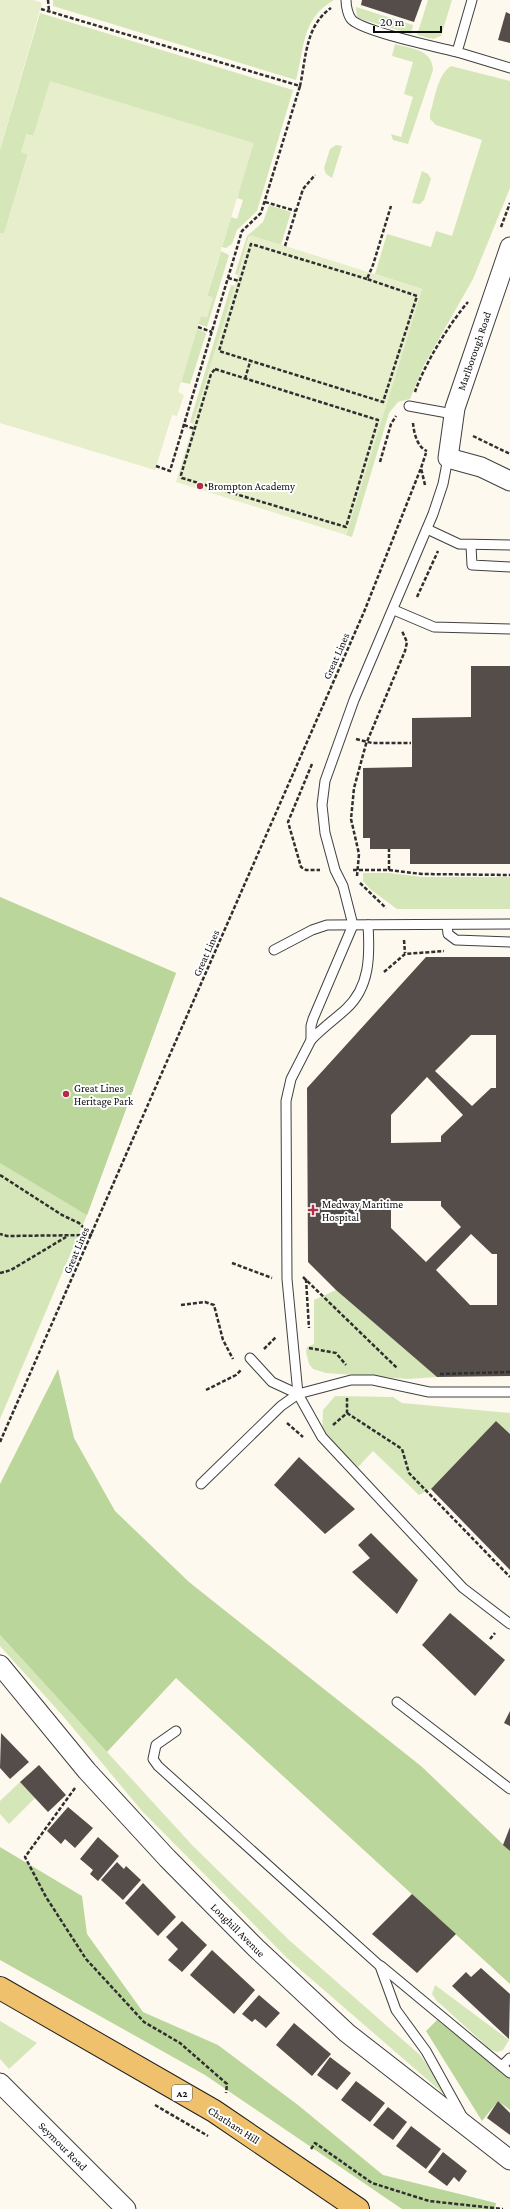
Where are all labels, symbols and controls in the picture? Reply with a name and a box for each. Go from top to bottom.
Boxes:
scale bar [374,8,441,34]
text: 20 m [380,15,405,29]
street label: Marlborough Road [455,310,494,392]
place label: Brompton Academy [208,480,296,493]
marker: Brompton Academy [195,481,205,491]
street label: Great Lines [320,631,352,681]
street label: Great Lines [190,928,222,978]
place label: Great Lines Heritage Park [74,1082,134,1108]
marker: Great Lines Heritage Park [61,1089,71,1099]
place label: Medway Maritime Hospital [322,1198,403,1224]
marker: Medway Maritime Hospital [307,1204,319,1216]
street label: Great Lines [61,1225,91,1275]
street label: Longhill Avenue [208,1901,268,1960]
road number: A2 [172,2085,192,2101]
street label: Chatham Hill [206,2104,262,2146]
street label: Seymour Road [36,2119,90,2174]

